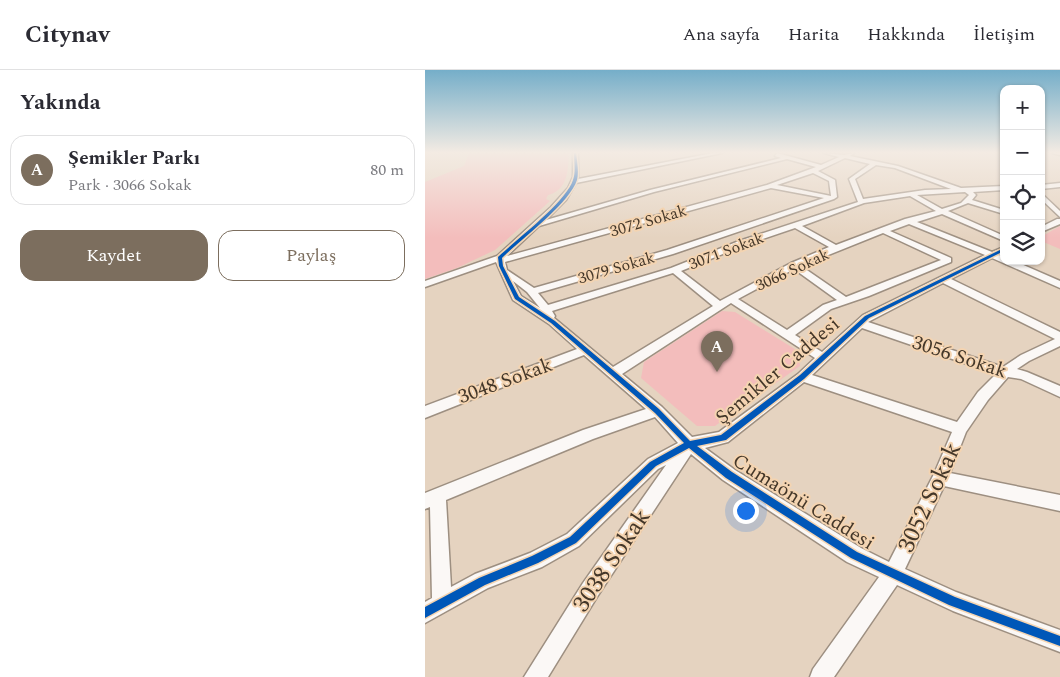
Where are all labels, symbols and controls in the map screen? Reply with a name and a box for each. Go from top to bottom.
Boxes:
text: Citynav [25,17,110,53]
text: Ana sayfa [683,21,760,48]
text: Harita [788,21,839,48]
text: Hakkında [867,21,945,48]
text: İletişim [973,21,1035,48]
map controls [1000,85,1045,265]
button: + [1000,85,1045,130]
text: Yakında [20,87,101,119]
button: − [1000,130,1045,175]
text: Şemikler Parkı [68,144,200,173]
text: A [31,158,43,182]
text: 80 m [370,158,404,182]
text: Park · 3066 Sokak [68,173,192,197]
button: locate [1000,175,1045,220]
street label: 3072 Sokak [607,199,690,243]
button: layers [1000,220,1045,265]
street label: 3071 Sokak [685,226,768,276]
button: Kaydet [20,230,208,281]
button: Paylaş [218,230,405,281]
street label: 3066 Sokak [752,242,833,297]
street label: 3079 Sokak [575,246,658,290]
street label: Şemikler Caddesi [709,310,847,432]
street label: 3056 Sokak [908,327,1011,386]
pin: A [701,331,733,372]
street label: 3048 Sokak [454,350,557,412]
street label: 3052 Sokak [889,436,971,559]
street label: Cumaönü Caddesi [727,446,880,558]
your location [733,498,759,524]
street label: 3038 Sokak [564,501,660,620]

